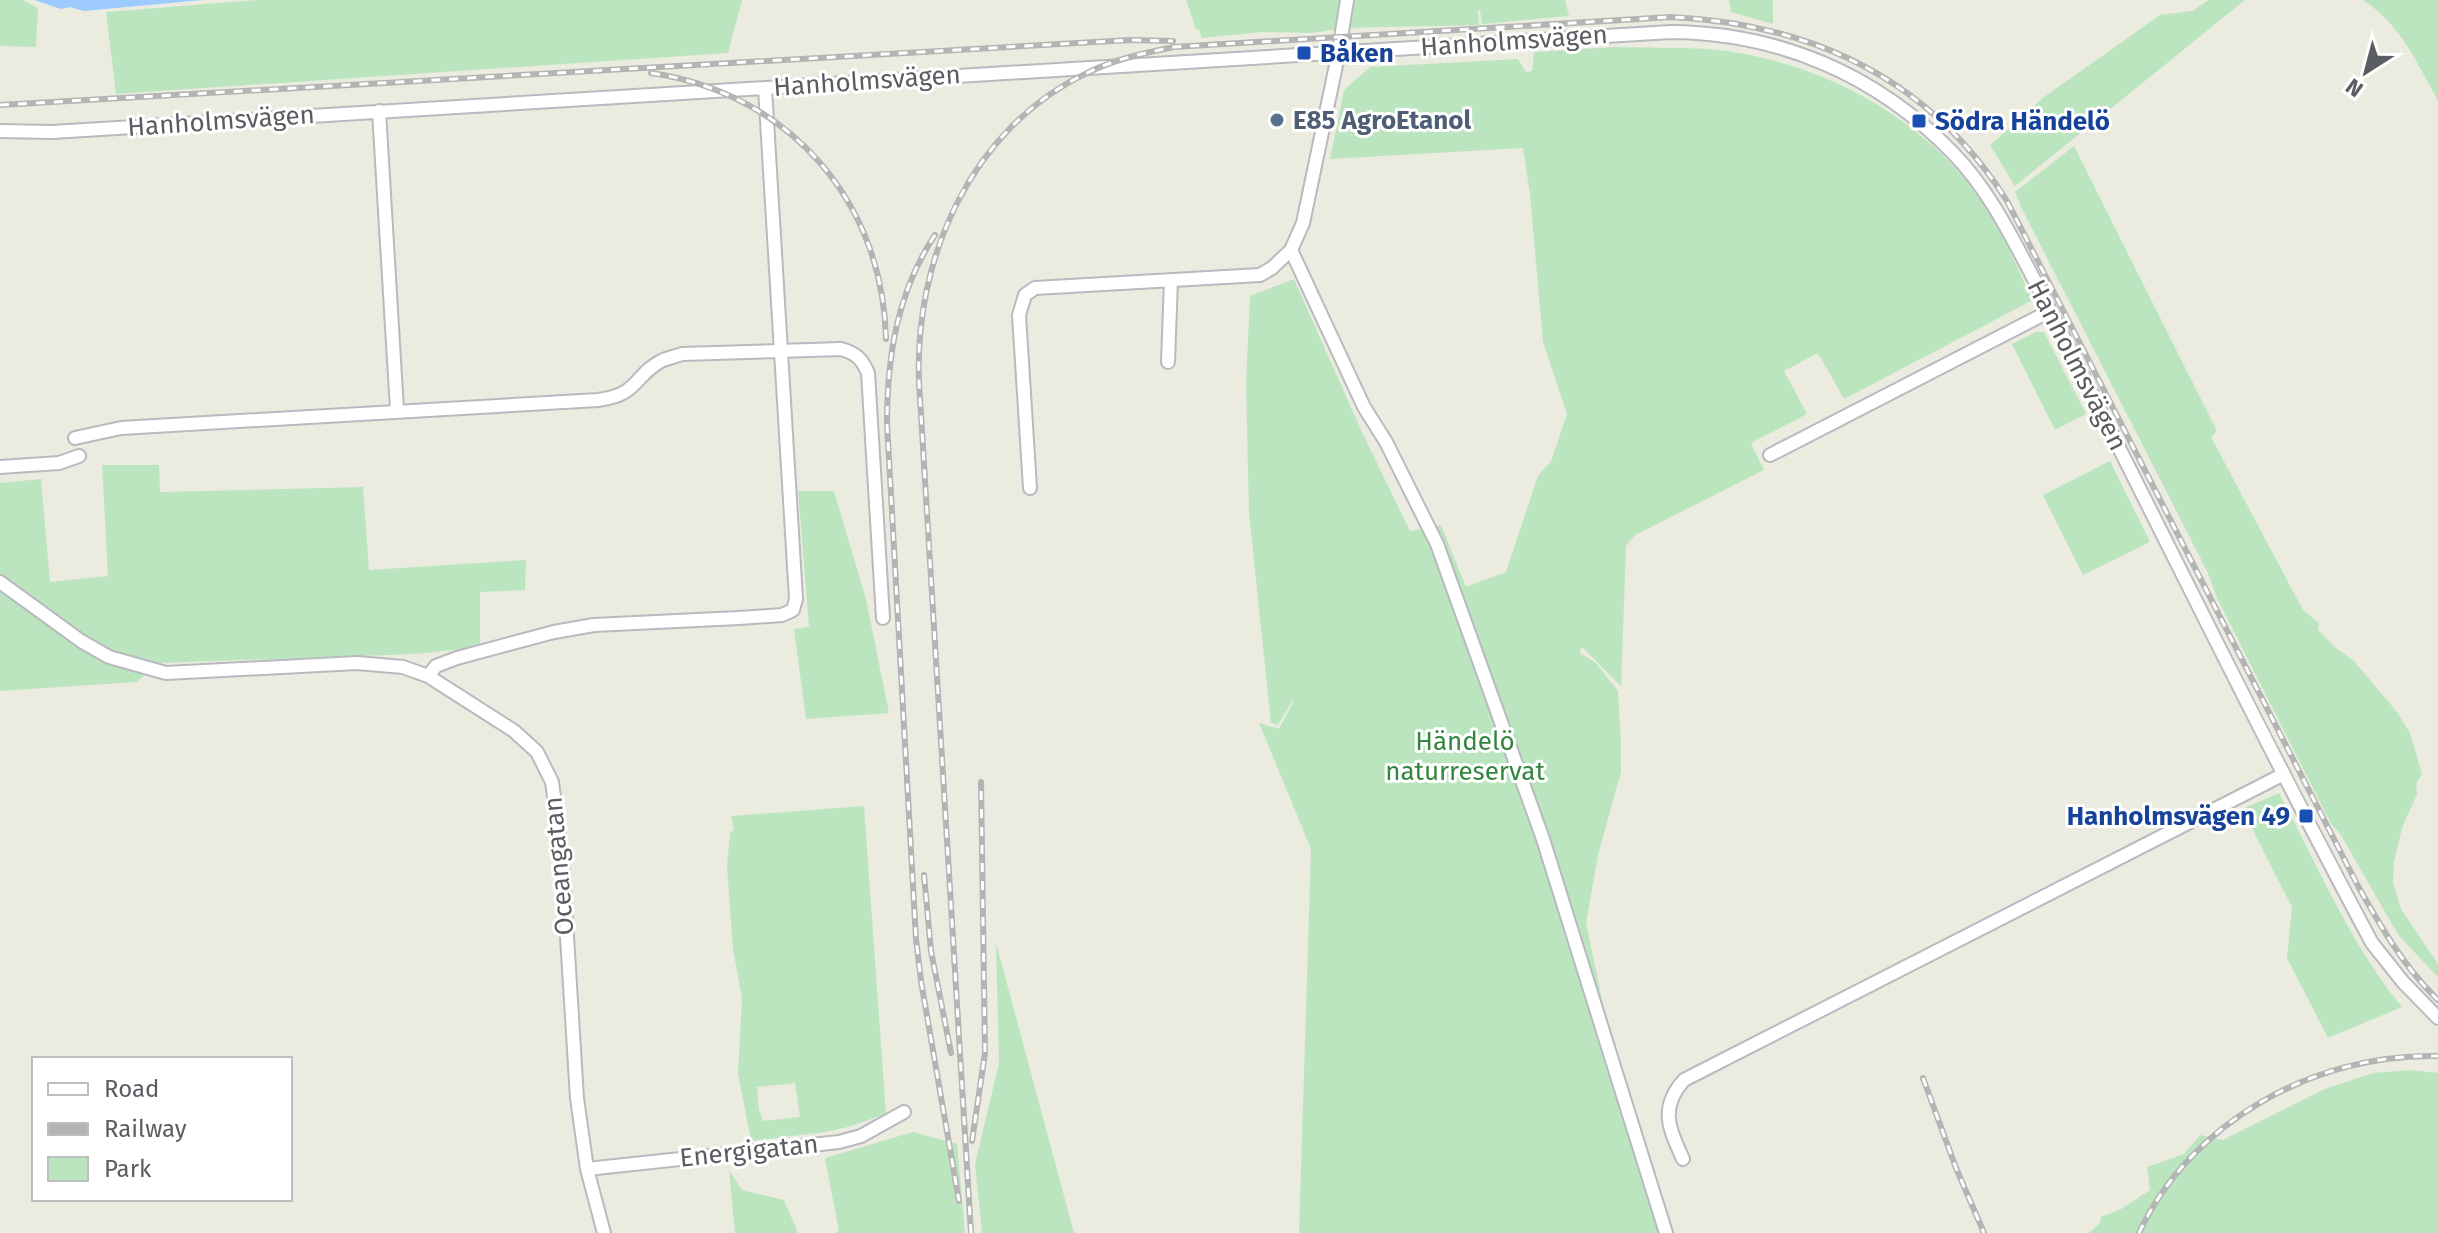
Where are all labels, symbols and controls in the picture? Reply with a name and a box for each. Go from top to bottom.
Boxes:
street label: Hanholmsvägen [1419,19,1609,63]
north arrow [2326,32,2406,112]
place label: Båken [1320,38,1394,69]
marker: Båken [1295,44,1313,62]
street label: Hanholmsvägen [772,59,962,103]
text: N [2341,73,2368,103]
street label: Hanholmsvägen [126,99,316,143]
place label: E85 AgroEtanol [1293,105,1471,136]
place label: Södra Händelö [1935,106,2110,137]
marker: E85 AgroEtanol [1268,111,1286,129]
marker: Södra Händelö [1910,112,1928,130]
street label: Hanholmsvägen [2021,274,2133,456]
park label: Händelö naturreservat [1385,726,1545,787]
street label: Oceangatan [538,795,580,937]
place label: Hanholmsvägen 49 [2067,801,2290,832]
marker: Hanholmsvägen 49 [2297,807,2315,825]
legend [32,1057,292,1201]
text: Road [104,1075,159,1103]
text: Railway [104,1115,187,1143]
street label: Energigatan [678,1128,820,1174]
text: Park [104,1155,152,1183]

